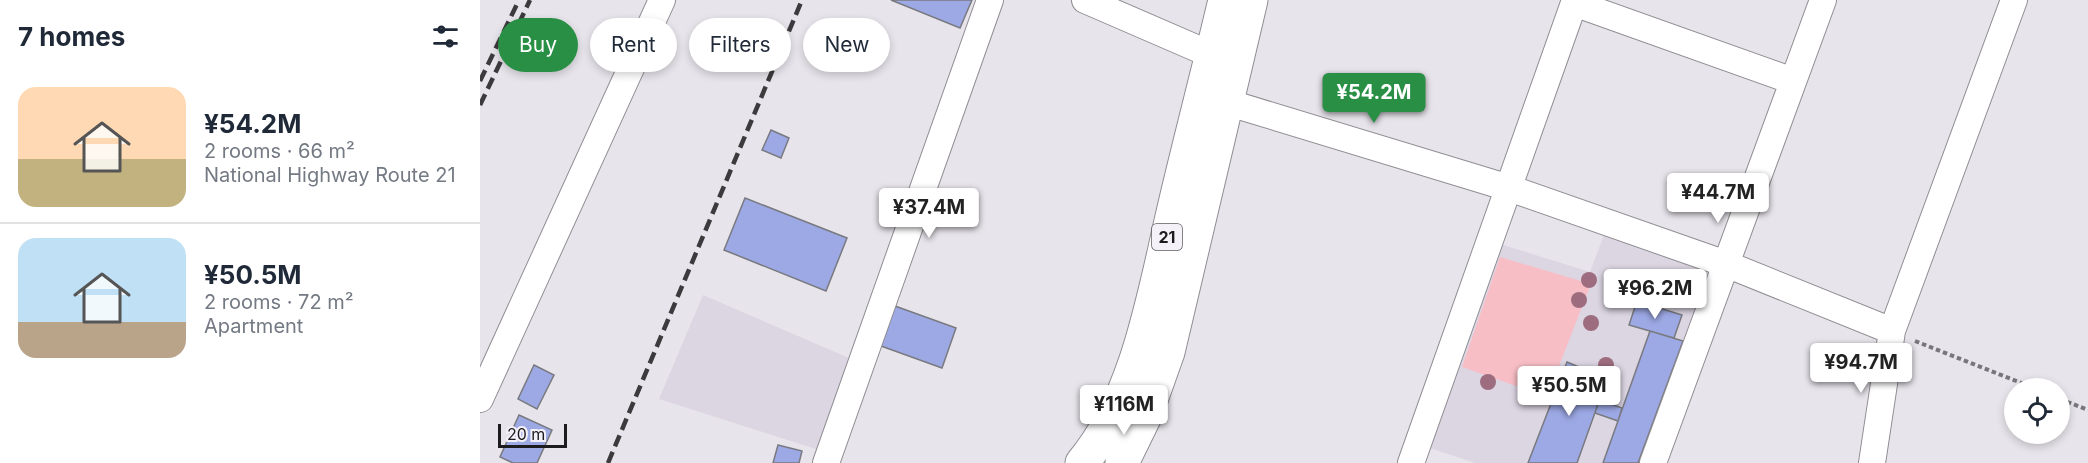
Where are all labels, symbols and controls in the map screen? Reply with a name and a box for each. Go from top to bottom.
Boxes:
chip: Buy [498,18,578,72]
chip: Rent [590,18,677,72]
chip: Filters [689,18,791,72]
chip: New [803,18,890,72]
icon: filters [429,20,462,53]
text: 7 homes [18,21,125,52]
pin: ¥54.2M [1325,73,1423,124]
text: ¥54.2M [1337,80,1411,104]
text: ¥54.2M [204,108,301,139]
icon: home [66,111,138,183]
text: 2 rooms · 66 m² [204,139,355,163]
text: National Highway Route 21 [204,163,456,187]
pin: ¥44.7M [1669,173,1767,224]
text: ¥44.7M [1681,180,1755,204]
pin: ¥37.4M [880,188,978,239]
text: ¥37.4M [893,195,965,219]
road number: 21 [1152,224,1182,250]
text: ¥50.5M [204,259,302,290]
icon: home [66,262,138,334]
pin: ¥96.2M [1606,269,1704,320]
text: ¥96.2M [1618,276,1692,300]
text: 2 rooms · 72 m² [204,290,354,314]
text: Apartment [204,314,303,338]
pin: ¥94.7M [1812,343,1910,394]
text: ¥94.7M [1824,350,1898,374]
pin: ¥50.5M [1520,366,1618,417]
text: ¥50.5M [1531,373,1607,397]
map controls [2004,378,2070,444]
button: locate [2004,378,2070,444]
pin: ¥116M [1082,385,1166,436]
text: ¥116M [1094,392,1154,416]
scale bar [498,421,567,448]
text: 20 m [507,424,545,444]

